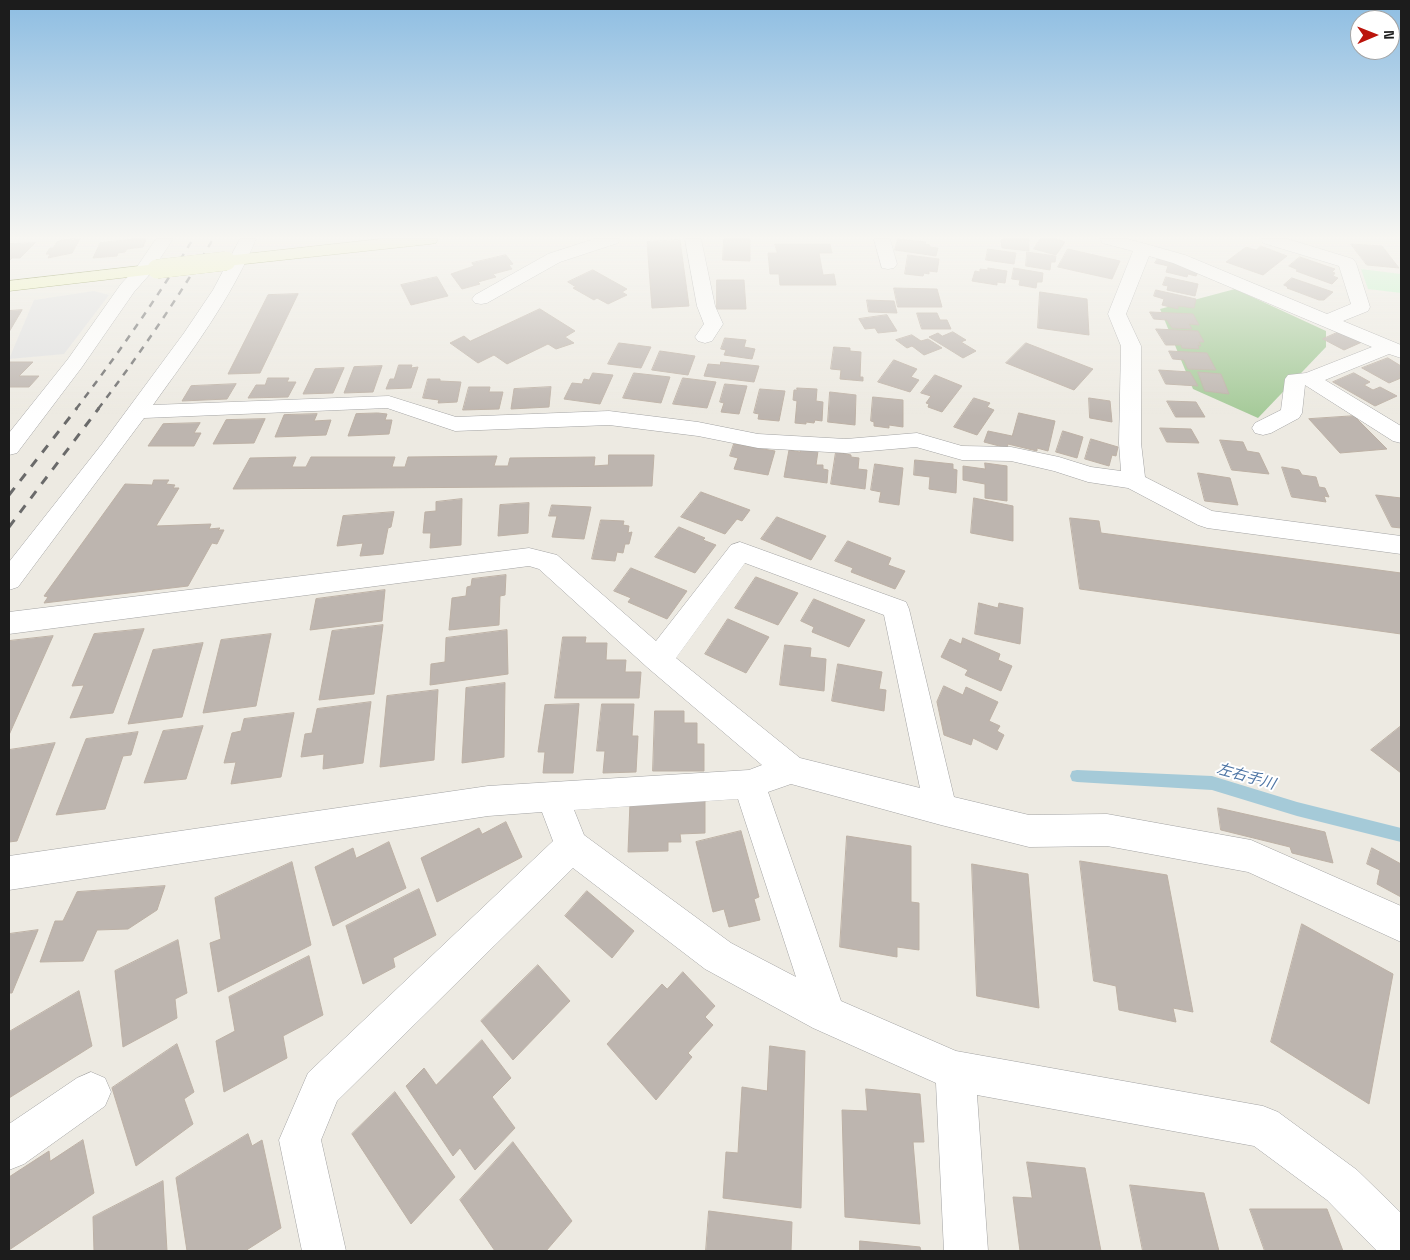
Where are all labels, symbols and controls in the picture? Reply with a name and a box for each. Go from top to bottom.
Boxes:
north arrow [1350,10,1400,60]
text: N [1380,30,1398,40]
water label: 左右手川 [1215,760,1277,794]

